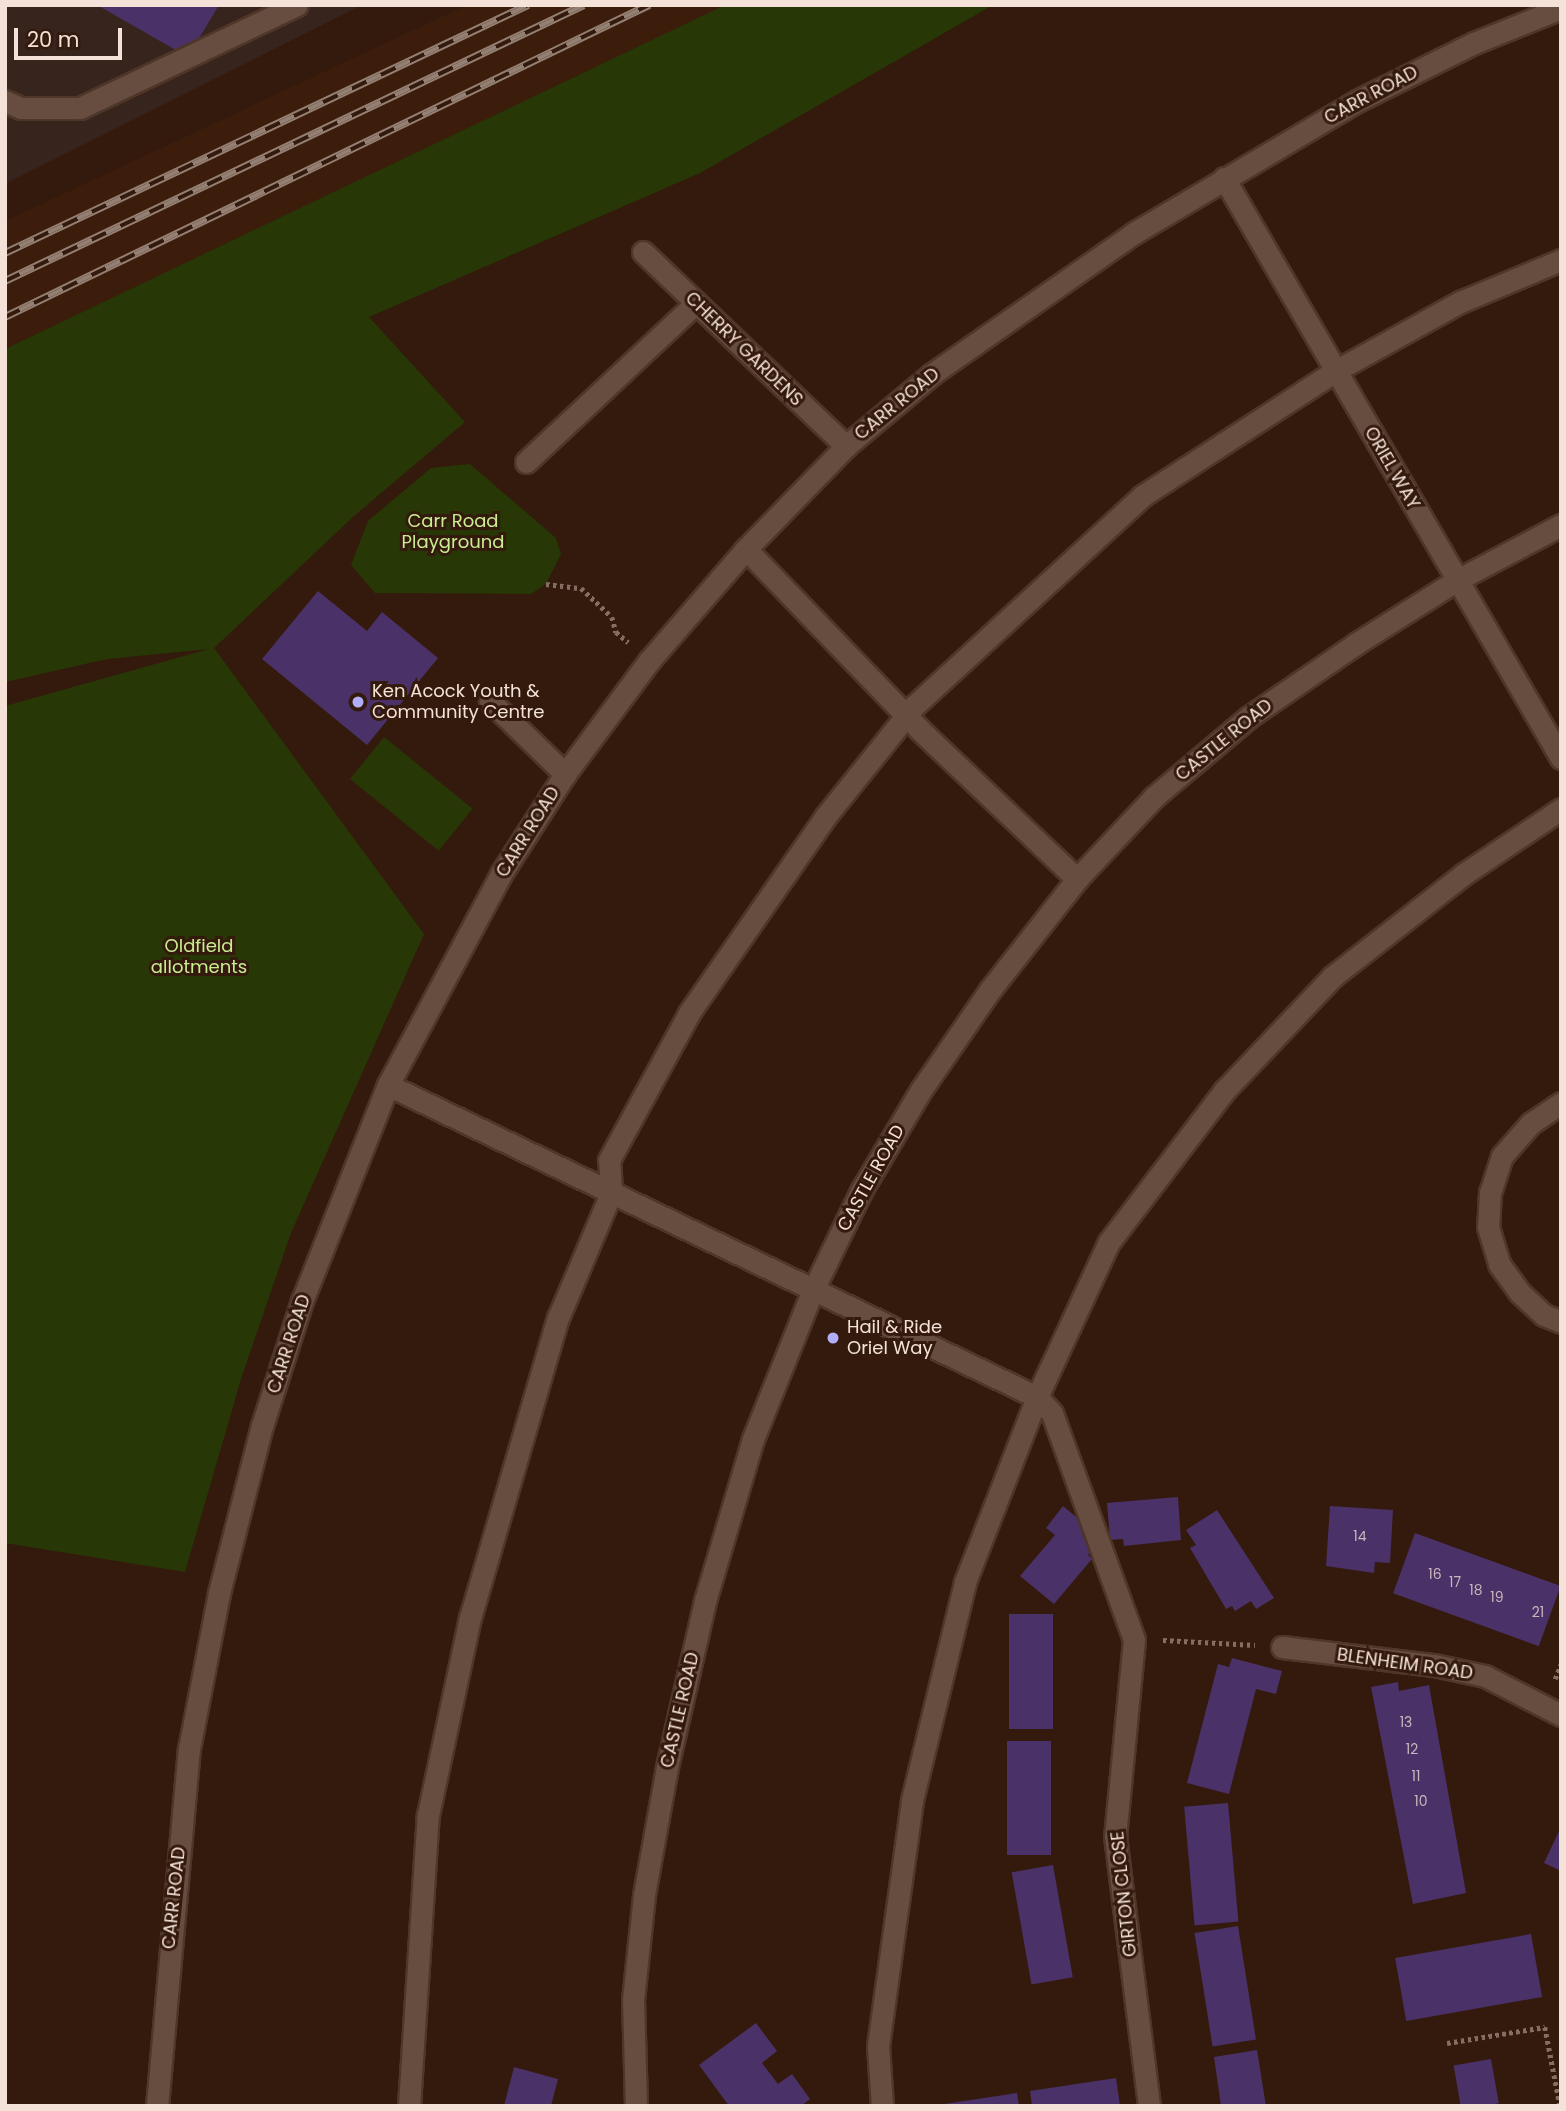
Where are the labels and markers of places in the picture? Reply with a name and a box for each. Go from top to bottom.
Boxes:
place label: Ken Acock Youth & Community Centre [372,681,544,724]
marker: Ken Acock Youth & Community Centre [350,694,366,710]
place label: Hail & Ride Oriel Way [847,1317,942,1360]
marker: Hail & Ride Oriel Way [825,1330,841,1346]

